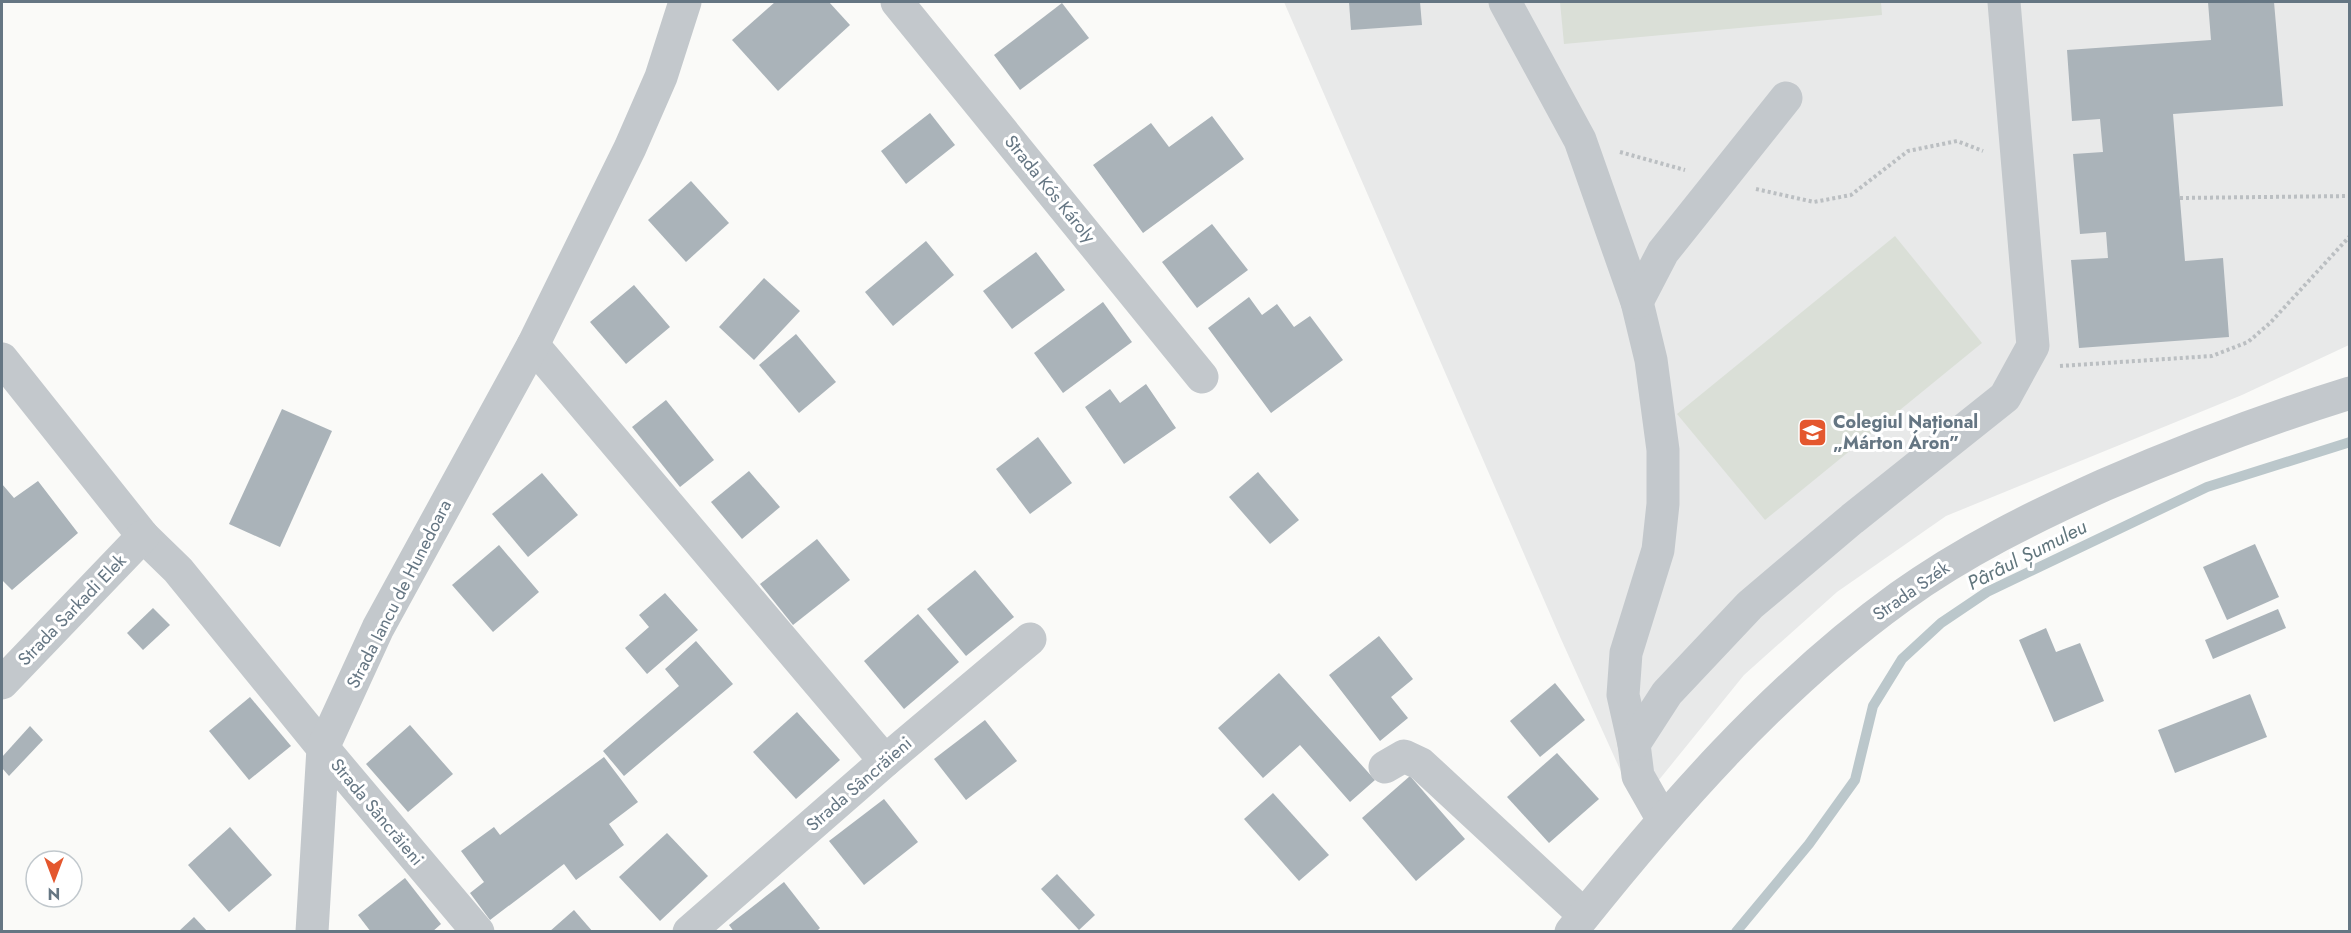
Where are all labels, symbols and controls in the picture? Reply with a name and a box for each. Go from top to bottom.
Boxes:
street label: Strada Kós Károly [998,129,1102,249]
place label: Colegiul Național „Márton Áron” [1833,409,1978,456]
school or university icon: Colegiul Național „Márton Áron” [1796,416,1828,448]
street label: Strada Iancu de Hunedoara [340,495,458,693]
water label: Pârâul Șumuleu [1962,512,2092,598]
street label: Strada Sarkadi Elek [12,548,132,672]
street label: Strada Szék [1867,555,1955,627]
street label: Strada Sâncrăieni [800,731,918,837]
street label: Strada Sâncrăieni [324,753,430,871]
north arrow [24,849,84,909]
text: N [48,882,60,905]

